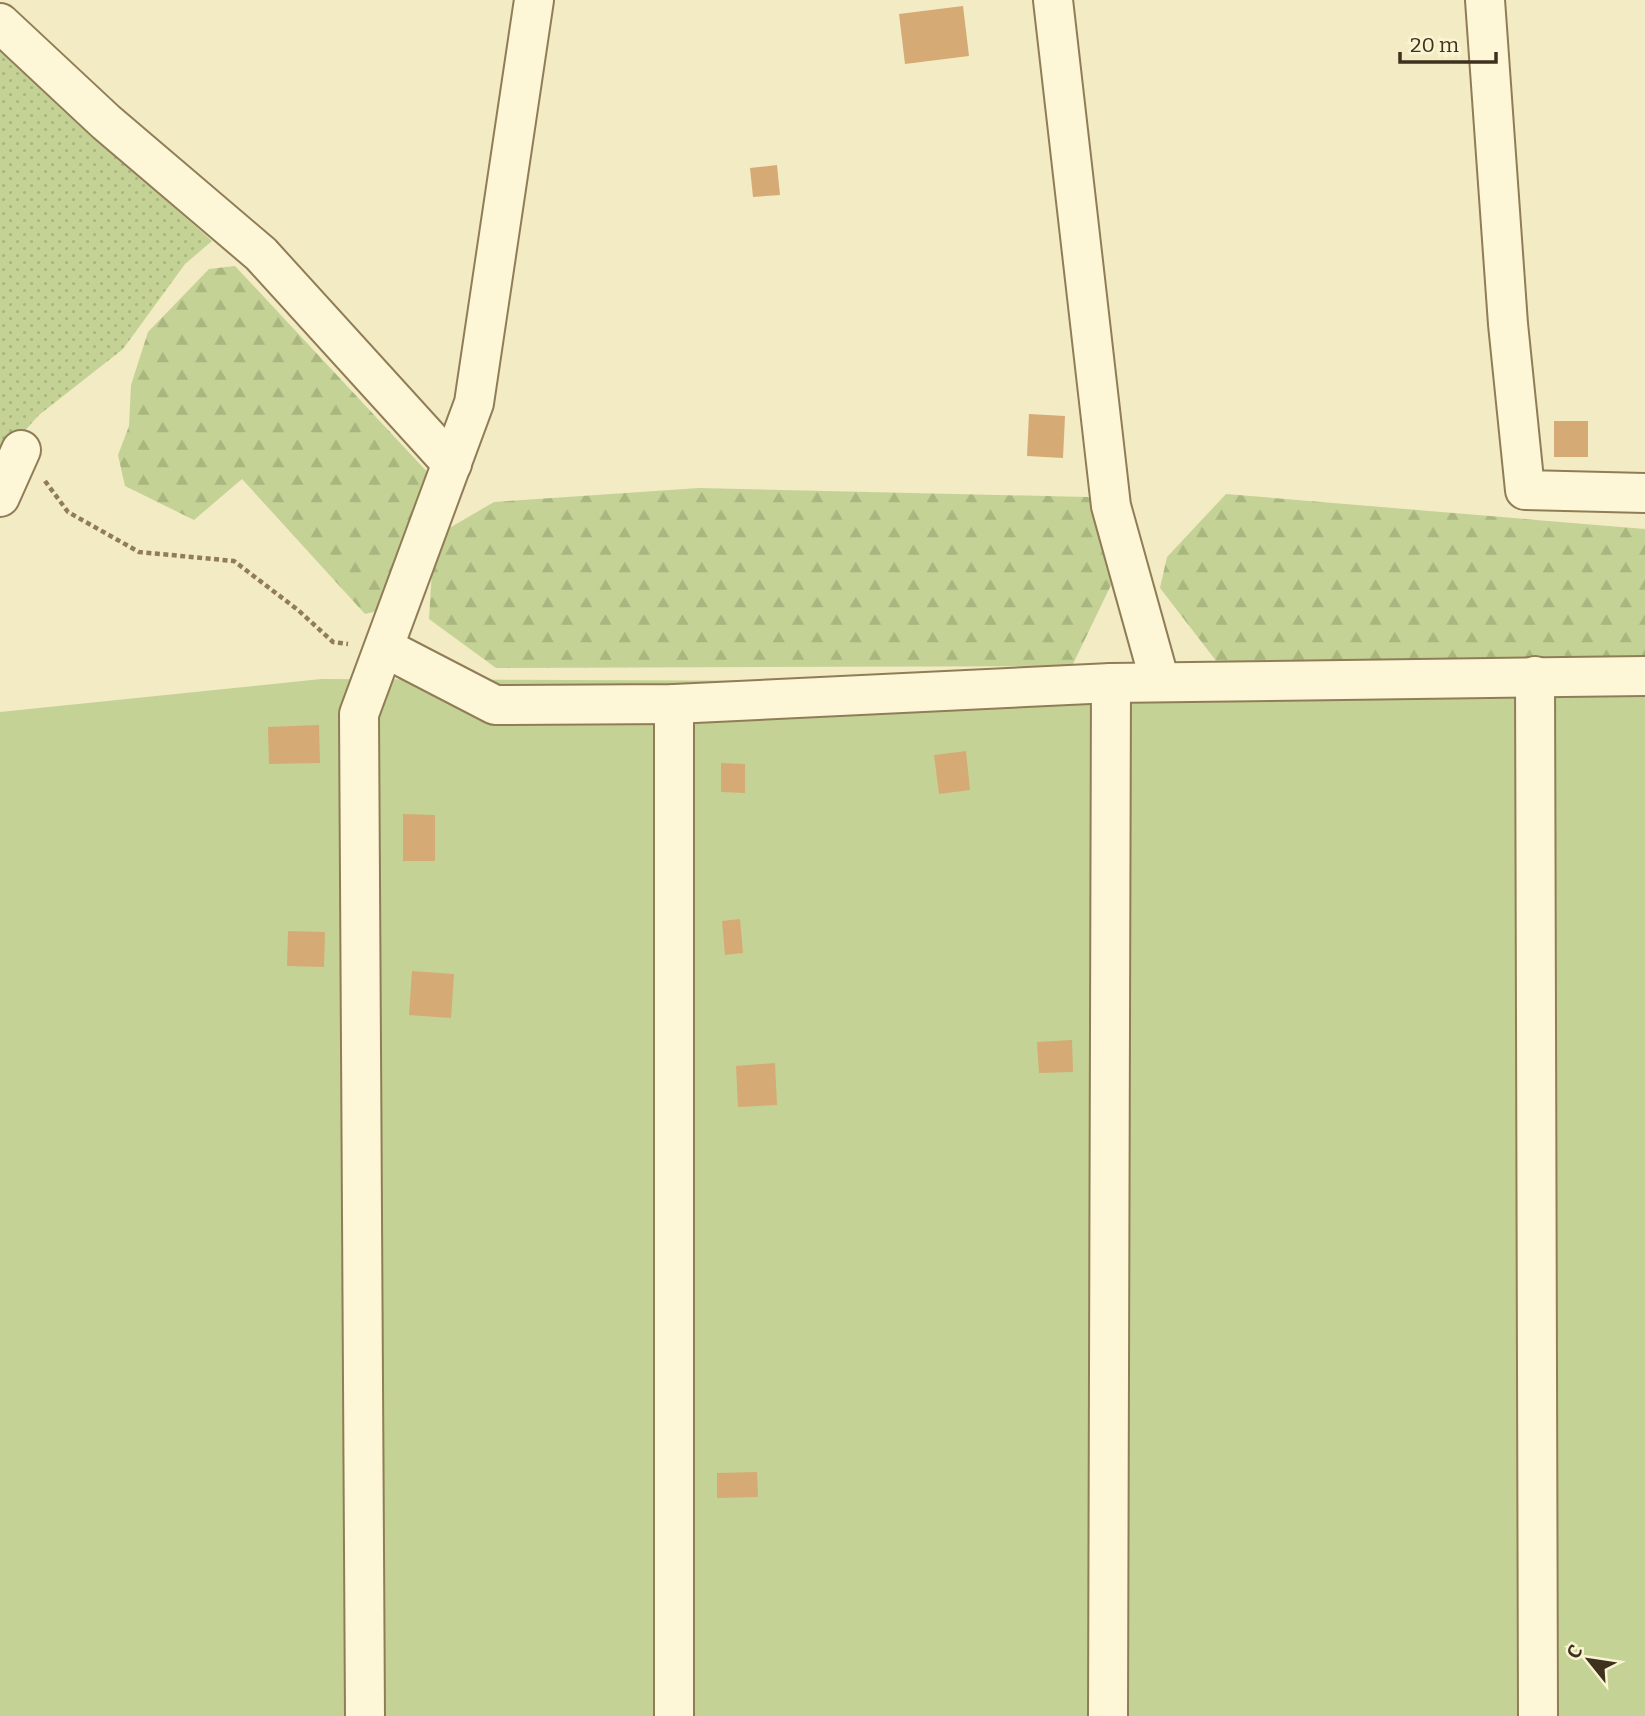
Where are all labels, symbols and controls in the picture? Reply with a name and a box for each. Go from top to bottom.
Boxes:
scale bar [1400,21,1496,65]
text: 20 m [1410,32,1459,58]
north arrow [1554,1625,1624,1695]
text: С [1562,1641,1588,1663]

